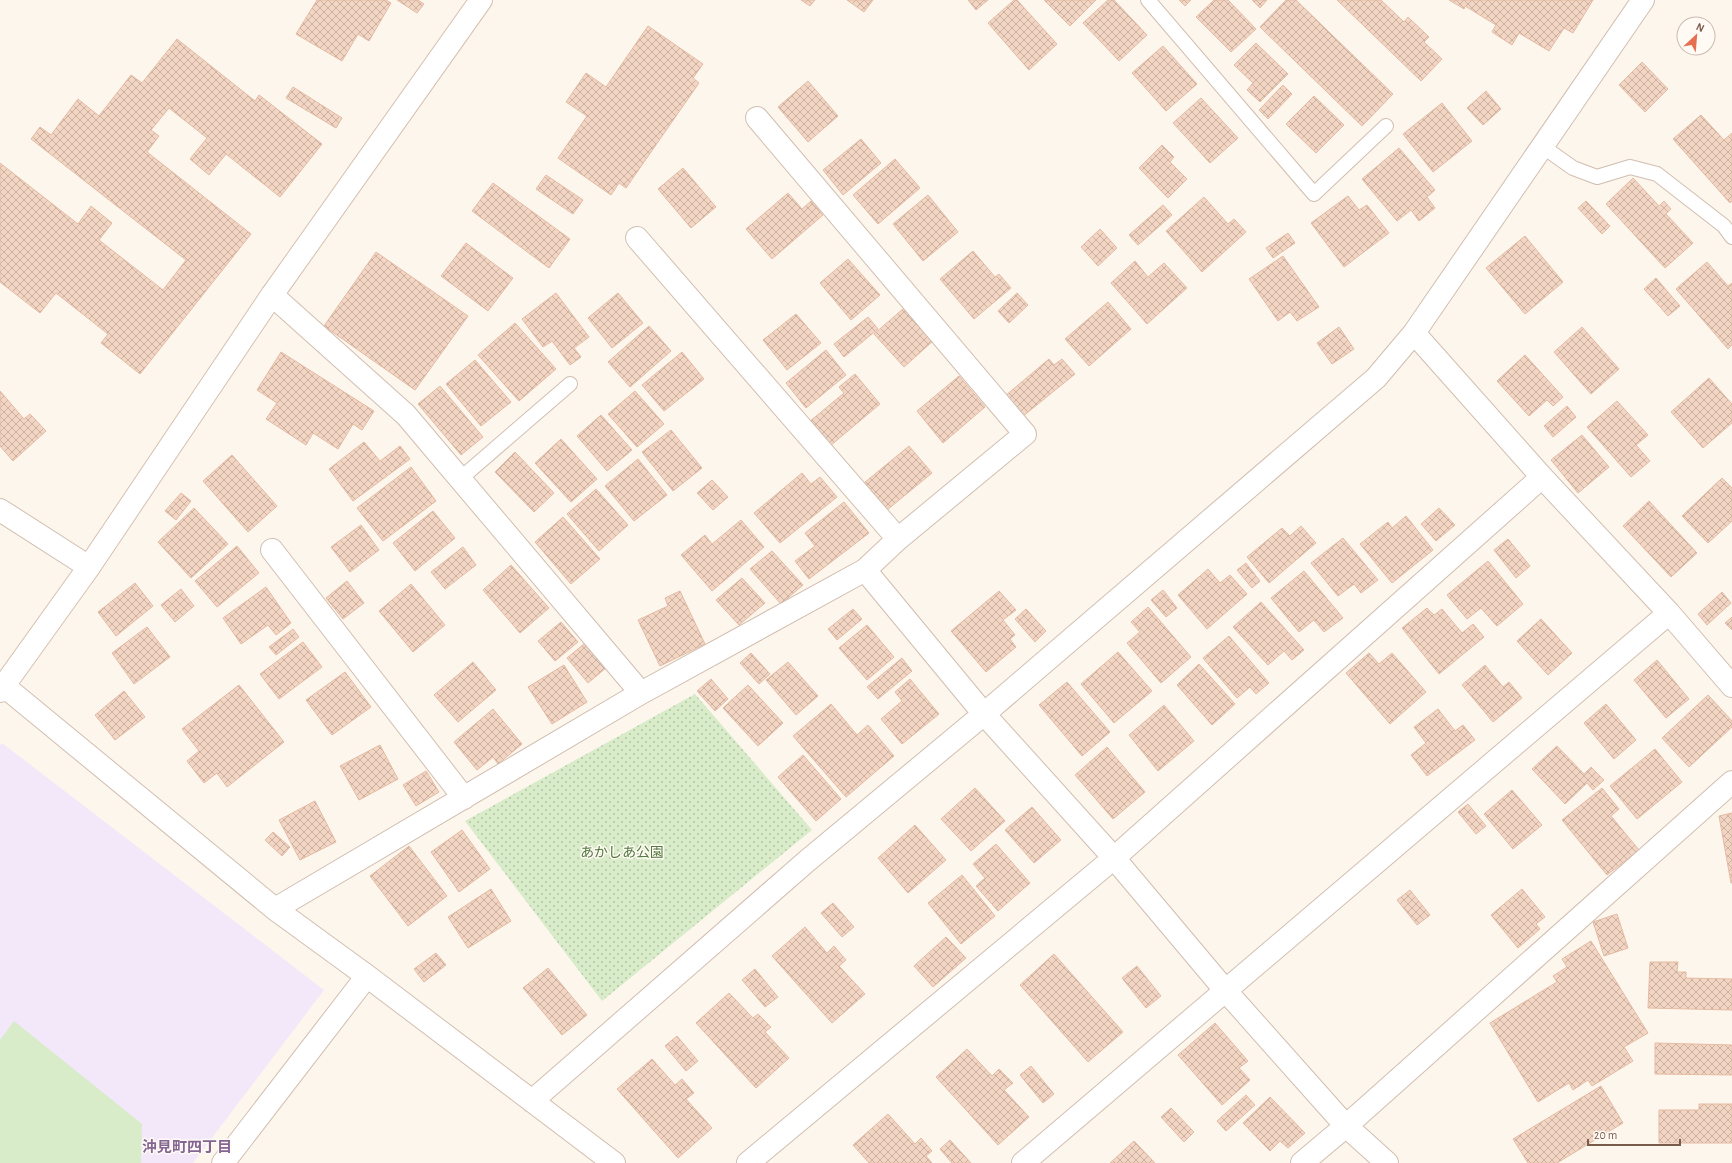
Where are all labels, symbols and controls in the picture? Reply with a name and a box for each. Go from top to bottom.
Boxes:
north arrow [1676,16,1716,56]
text: N [1694,21,1706,34]
park label: あかしあ公園 [580,845,664,860]
scale bar [1588,1121,1680,1147]
text: 20 m [1594,1129,1617,1141]
district label: 沖見町四丁目 [142,1138,232,1155]

